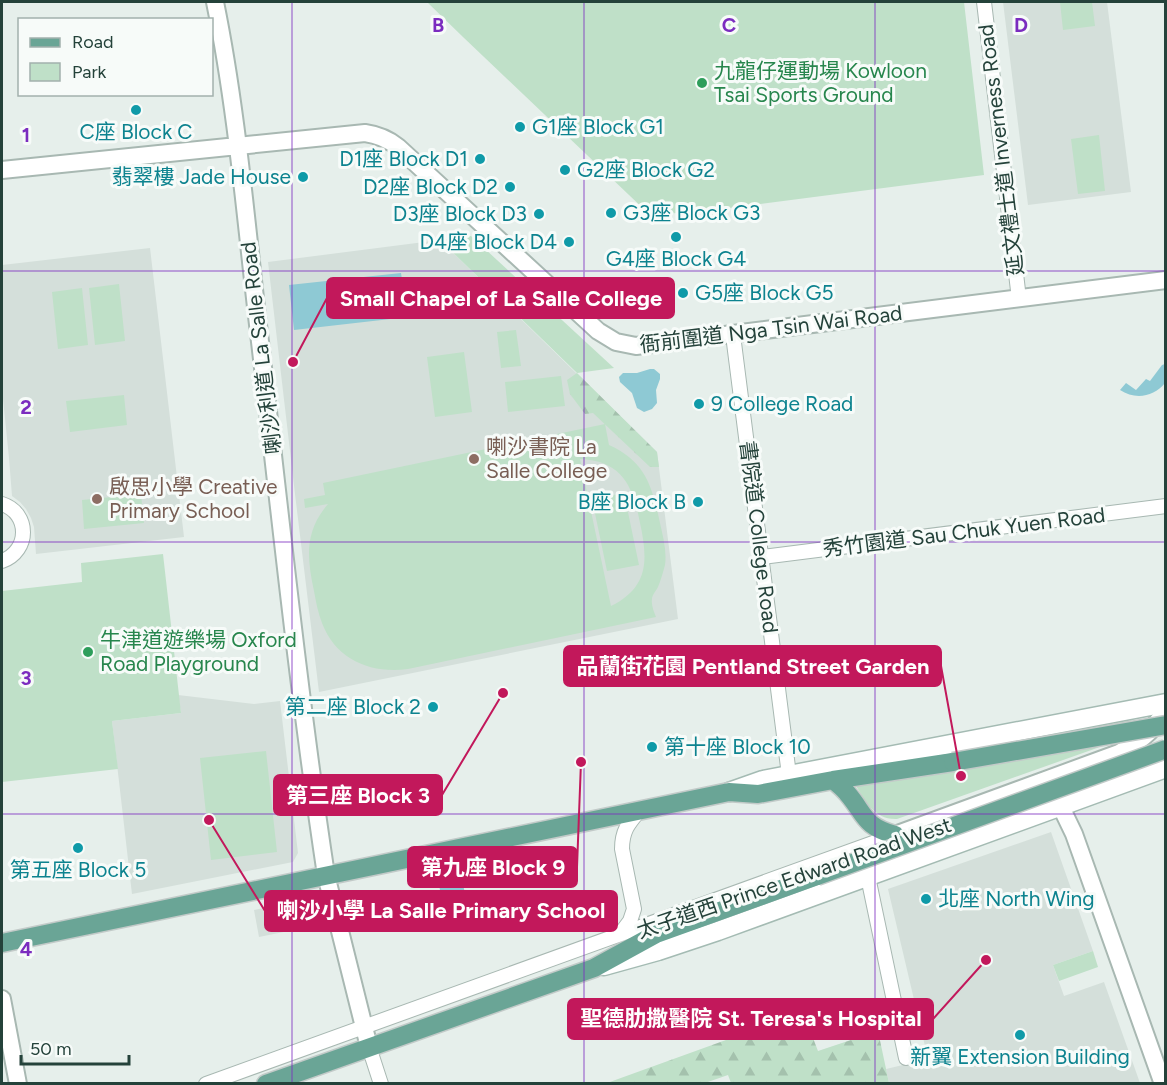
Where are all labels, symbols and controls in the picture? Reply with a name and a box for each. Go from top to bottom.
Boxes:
text: B [432,13,444,37]
text: C [722,13,736,37]
text: D [1014,13,1028,37]
legend [18,18,213,96]
street label: 延文禮士道 Inverness Road [973,23,1028,277]
text: Road [72,31,113,53]
place label: 九龍仔運動場 Kowloon Tsai Sports Ground [714,58,927,107]
text: Park [72,61,107,83]
marker: 九龍仔運動場 Kowloon Tsai Sports Ground [695,76,709,90]
marker: C座 Block C [129,103,143,117]
place label: G1座 Block G1 [532,114,664,139]
place label: C座 Block C [80,119,192,144]
marker: G1座 Block G1 [513,120,527,134]
text: 1 [22,123,30,147]
place label: D1座 Block D1 [339,146,468,171]
marker: D1座 Block D1 [473,152,487,166]
place label: G2座 Block G2 [577,157,715,182]
marker: G2座 Block G2 [558,163,572,177]
place label: 翡翠樓 Jade House [111,164,291,189]
marker: 翡翠樓 Jade House [296,170,310,184]
place label: D2座 Block D2 [363,174,498,199]
marker: D2座 Block D2 [503,180,517,194]
place label: G3座 Block G3 [623,200,760,225]
place label: D3座 Block D3 [393,201,527,226]
marker: G3座 Block G3 [604,206,618,220]
marker: D3座 Block D3 [532,207,546,221]
place label: D4座 Block D4 [419,229,557,254]
marker: G4座 Block G4 [669,230,683,244]
marker: D4座 Block D4 [562,235,576,249]
street label: 喇沙利道 La Salle Road [235,240,286,456]
place label: G4座 Block G4 [606,246,746,271]
callout: Small Chapel of La Salle College [327,278,674,318]
place label: G5座 Block G5 [695,280,834,305]
text: Small Chapel of La Salle College [340,285,662,312]
marker: G5座 Block G5 [676,286,690,300]
street label: 衙前圍道 Nga Tsin Wai Road [638,300,904,357]
place label: 9 College Road [711,391,853,416]
text: 2 [20,395,32,419]
marker: 9 College Road [692,397,706,411]
place label: 喇沙書院 La Salle College [486,434,607,483]
street label: 書院道 College Road [735,439,784,635]
marker: 喇沙書院 La Salle College [467,452,481,466]
place label: 啟思小學 Creative Primary School [109,474,278,523]
place label: B座 Block B [578,489,686,514]
marker: 啟思小學 Creative Primary School [90,492,104,506]
marker: B座 Block B [691,495,705,509]
street label: 秀竹園道 Sau Chuk Yuen Road [821,502,1106,561]
place label: 牛津道遊樂場 Oxford Road Playground [100,627,297,676]
marker: 牛津道遊樂場 Oxford Road Playground [81,645,95,659]
callout: 品蘭街花園 Pentland Street Garden [564,646,941,686]
text: 品蘭街花園 Pentland Street Garden [577,653,929,680]
text: 3 [20,666,32,690]
place label: 第二座 Block 2 [285,694,421,719]
marker: 第二座 Block 2 [426,700,440,714]
place label: 第十座 Block 10 [664,734,811,759]
marker: 第十座 Block 10 [645,740,659,754]
callout: 第三座 Block 3 [274,775,442,815]
text: 第三座 Block 3 [286,782,430,809]
street label: 太子道西 Prince Edward Road West [633,812,955,943]
marker: 第五座 Block 5 [71,841,85,855]
callout: 第九座 Block 9 [408,847,577,887]
text: 第九座 Block 9 [421,854,565,881]
place label: 第五座 Block 5 [10,857,146,882]
place label: 北座 North Wing [938,886,1095,911]
callout: 喇沙小學 La Salle Primary School [265,891,617,931]
marker: 北座 North Wing [919,892,933,906]
text: 喇沙小學 La Salle Primary School [277,897,605,924]
text: 4 [20,937,33,961]
callout: 聖德肋撒醫院 St. Teresa's Hospital [568,999,933,1039]
text: 聖德肋撒醫院 St. Teresa's Hospital [580,1005,922,1032]
scale bar [21,1028,129,1066]
marker: 新翼 Extension Building [1013,1028,1027,1042]
text: 50 m [30,1038,72,1060]
place label: 新翼 Extension Building [910,1044,1130,1069]

